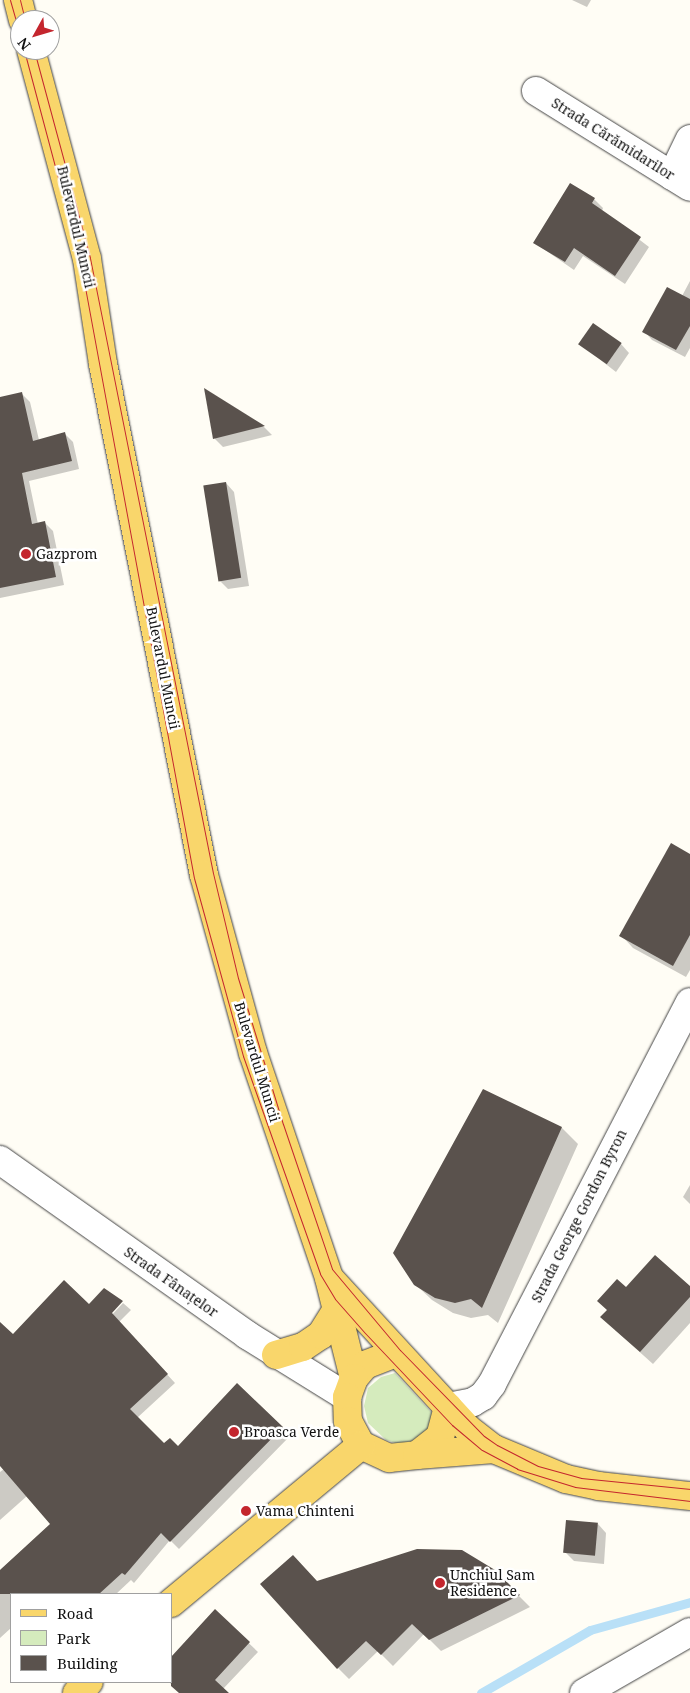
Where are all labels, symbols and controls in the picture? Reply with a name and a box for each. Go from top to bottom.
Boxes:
north arrow [10,10,60,60]
text: N [13,34,35,54]
street label: Strada Cărămidarilor [548,94,678,184]
street label: Bulevardul Muncii [54,164,98,290]
place label: Gazprom [36,546,98,562]
marker: Gazprom [20,548,32,560]
street label: Bulevardul Muncii [143,605,183,731]
street label: Bulevardul Muncii [231,1000,283,1124]
street label: Strada George Gordon Byron [528,1127,630,1305]
street label: Strada Fânațelor [121,1243,221,1321]
place label: Broasca Verde [244,1424,339,1440]
marker: Broasca Verde [228,1426,240,1438]
place label: Vama Chinteni [256,1503,354,1519]
marker: Vama Chinteni [240,1505,252,1517]
place label: Unchiul Sam Residence [450,1567,535,1600]
marker: Unchiul Sam Residence [434,1577,446,1589]
legend [10,1593,172,1683]
text: Road [57,1603,93,1623]
text: Park [57,1628,90,1648]
text: Building [57,1653,118,1673]

